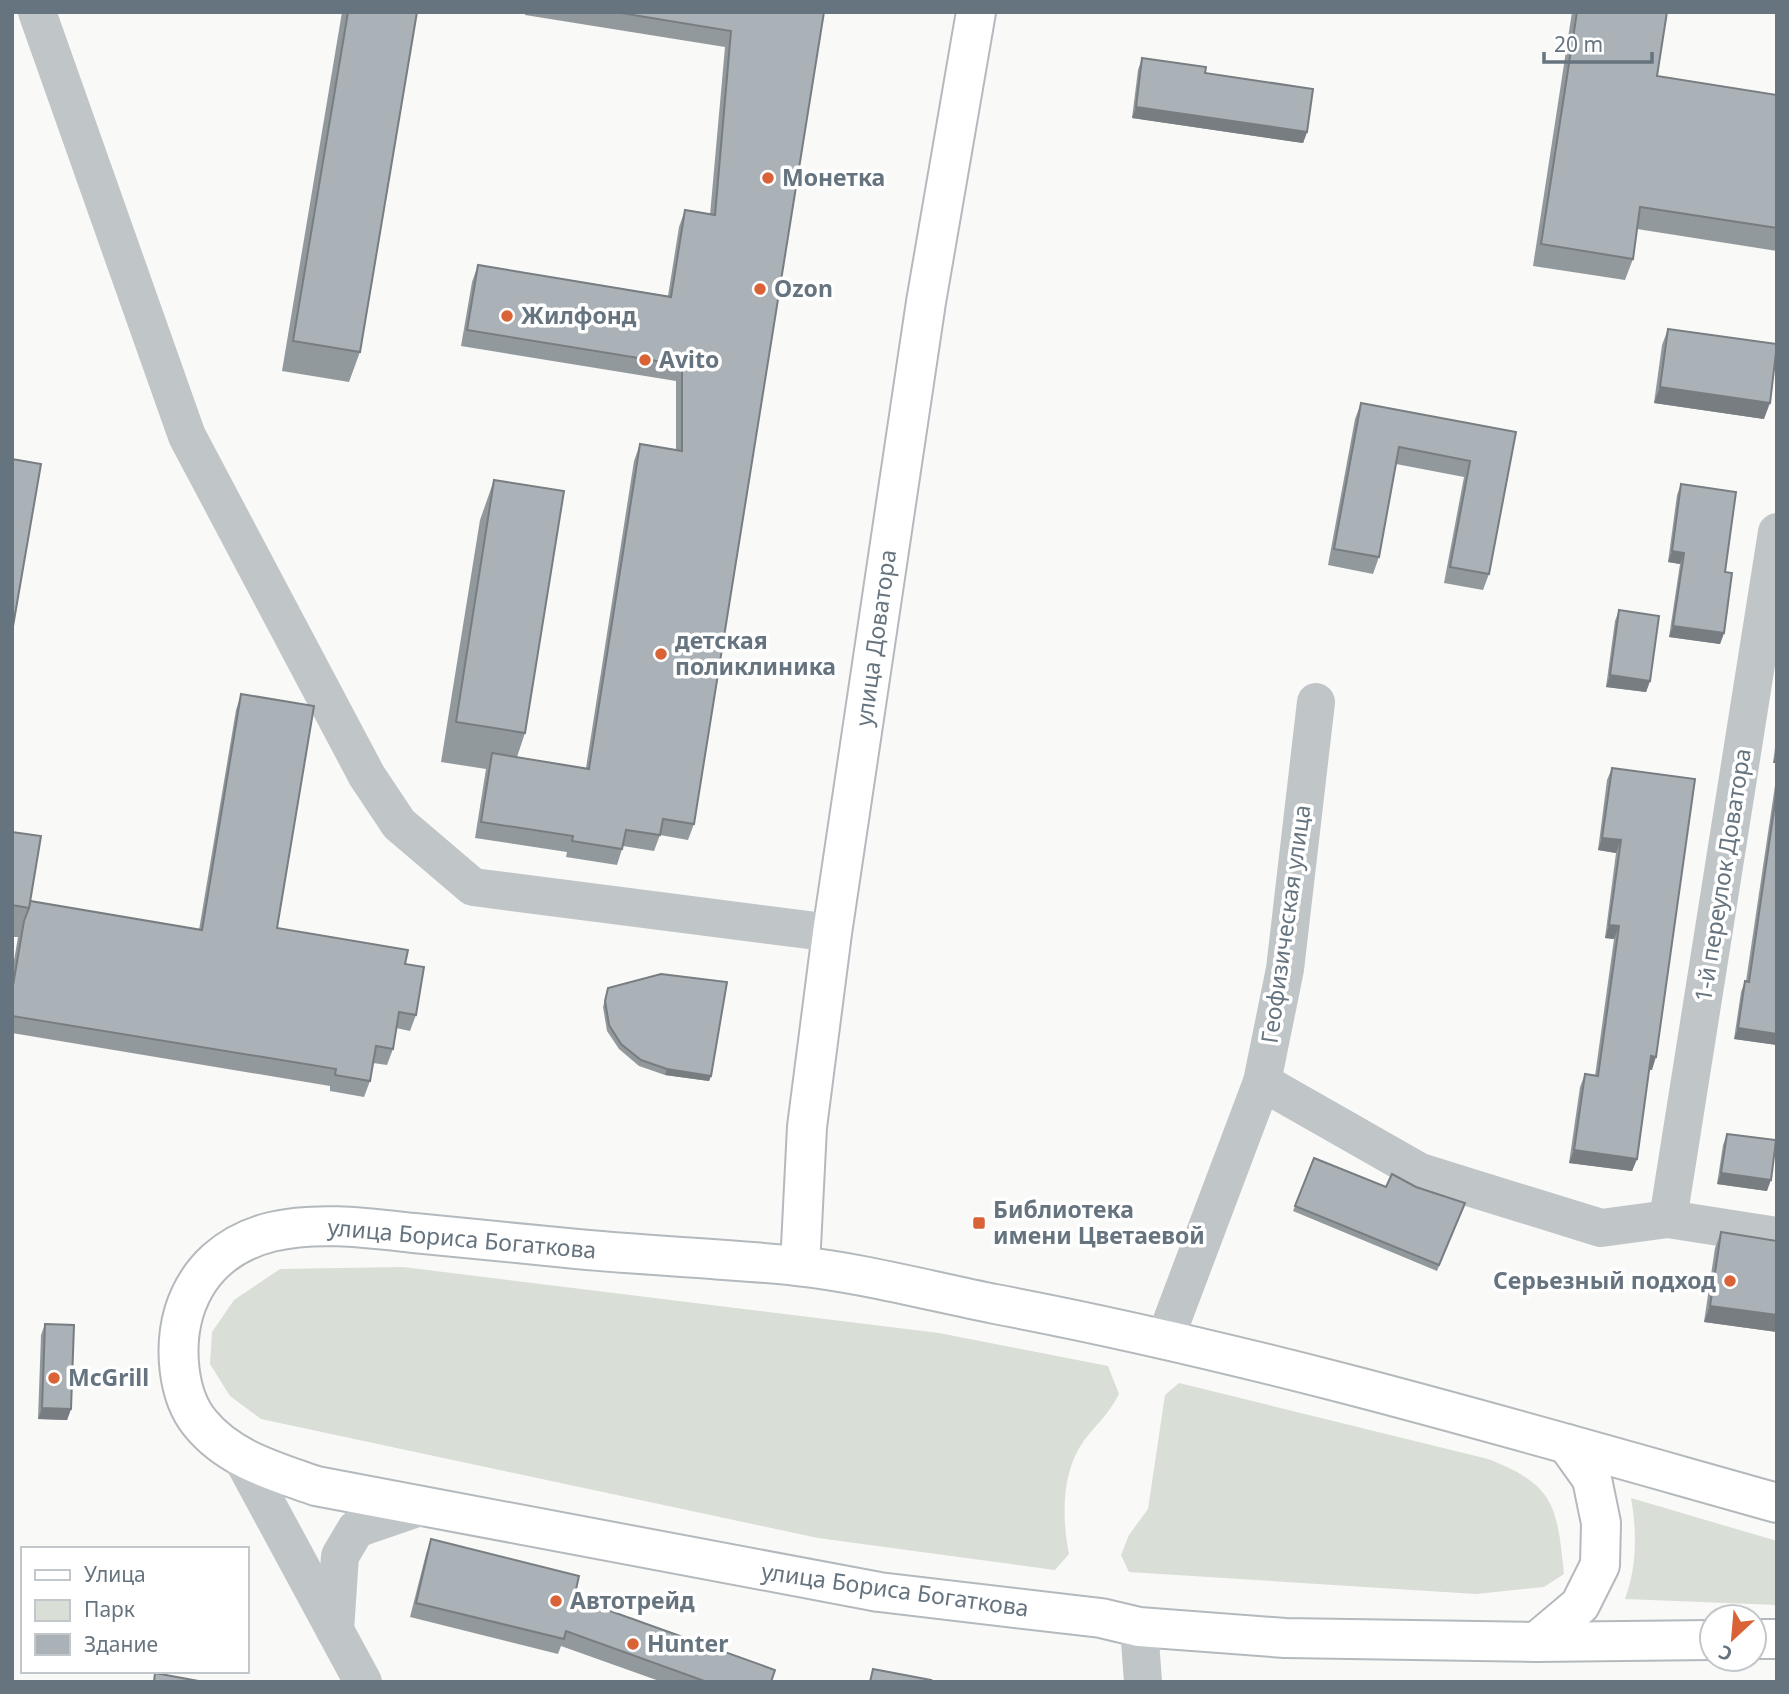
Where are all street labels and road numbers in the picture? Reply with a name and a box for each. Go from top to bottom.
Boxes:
street label: улица Доватора [847,547,903,728]
street label: 1-й переулок Доватора [1686,746,1758,1004]
street label: Геофизическая улица [1252,803,1318,1045]
street label: улица Бориса Богаткова [326,1210,598,1266]
street label: улица Бориса Богаткова [759,1554,1031,1624]

